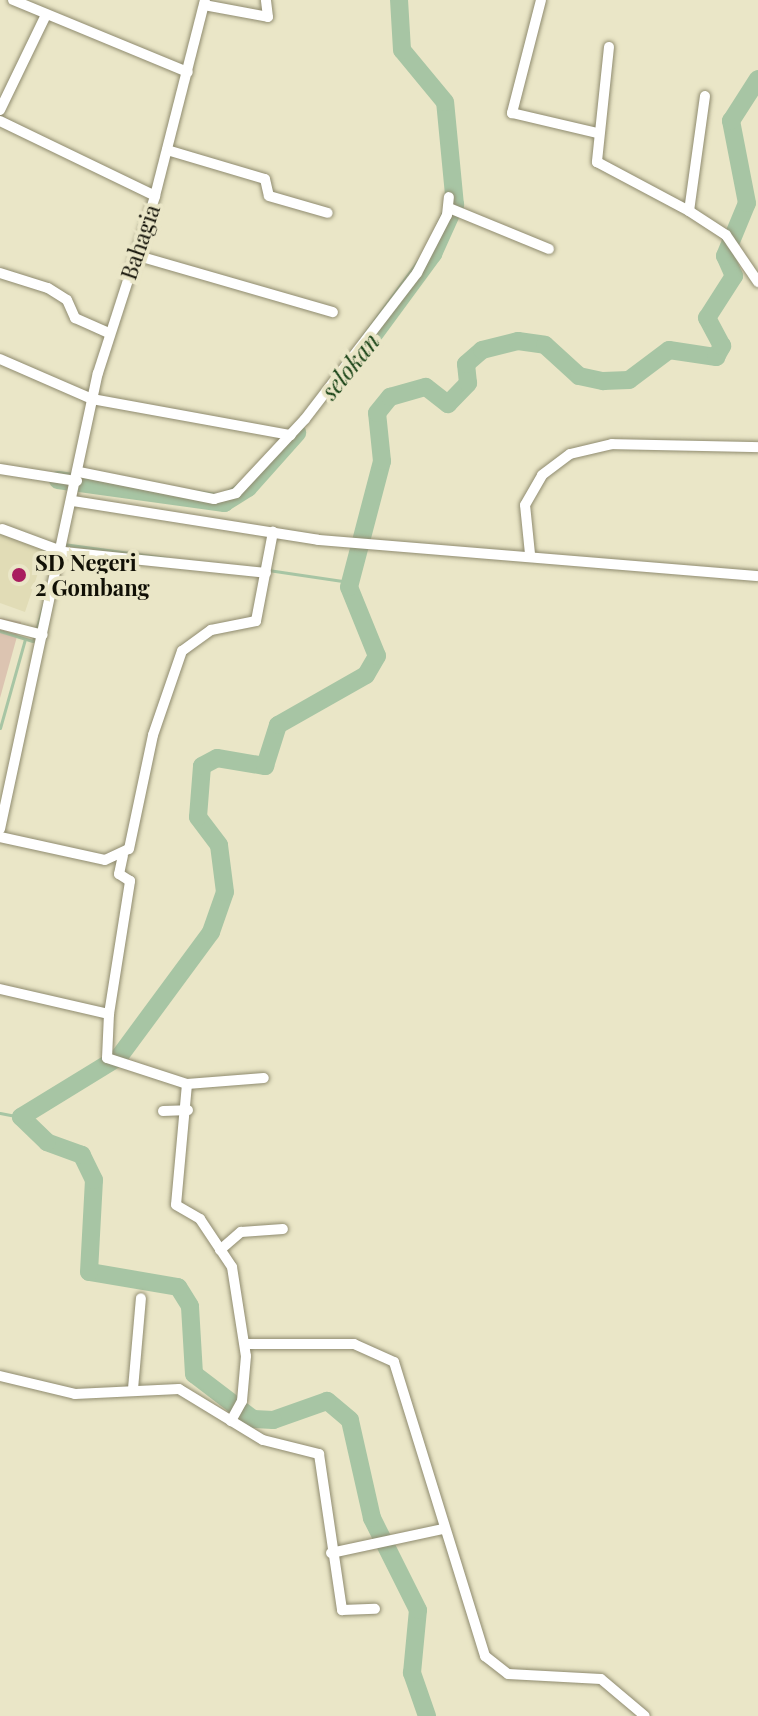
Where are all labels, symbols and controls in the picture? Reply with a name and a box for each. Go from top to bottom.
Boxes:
street label: Bahagia [115,201,165,283]
water label: selokan [315,327,385,405]
place label: SD Negeri 2 Gombang [35,549,150,600]
marker: SD Negeri 2 Gombang [10,566,28,584]

